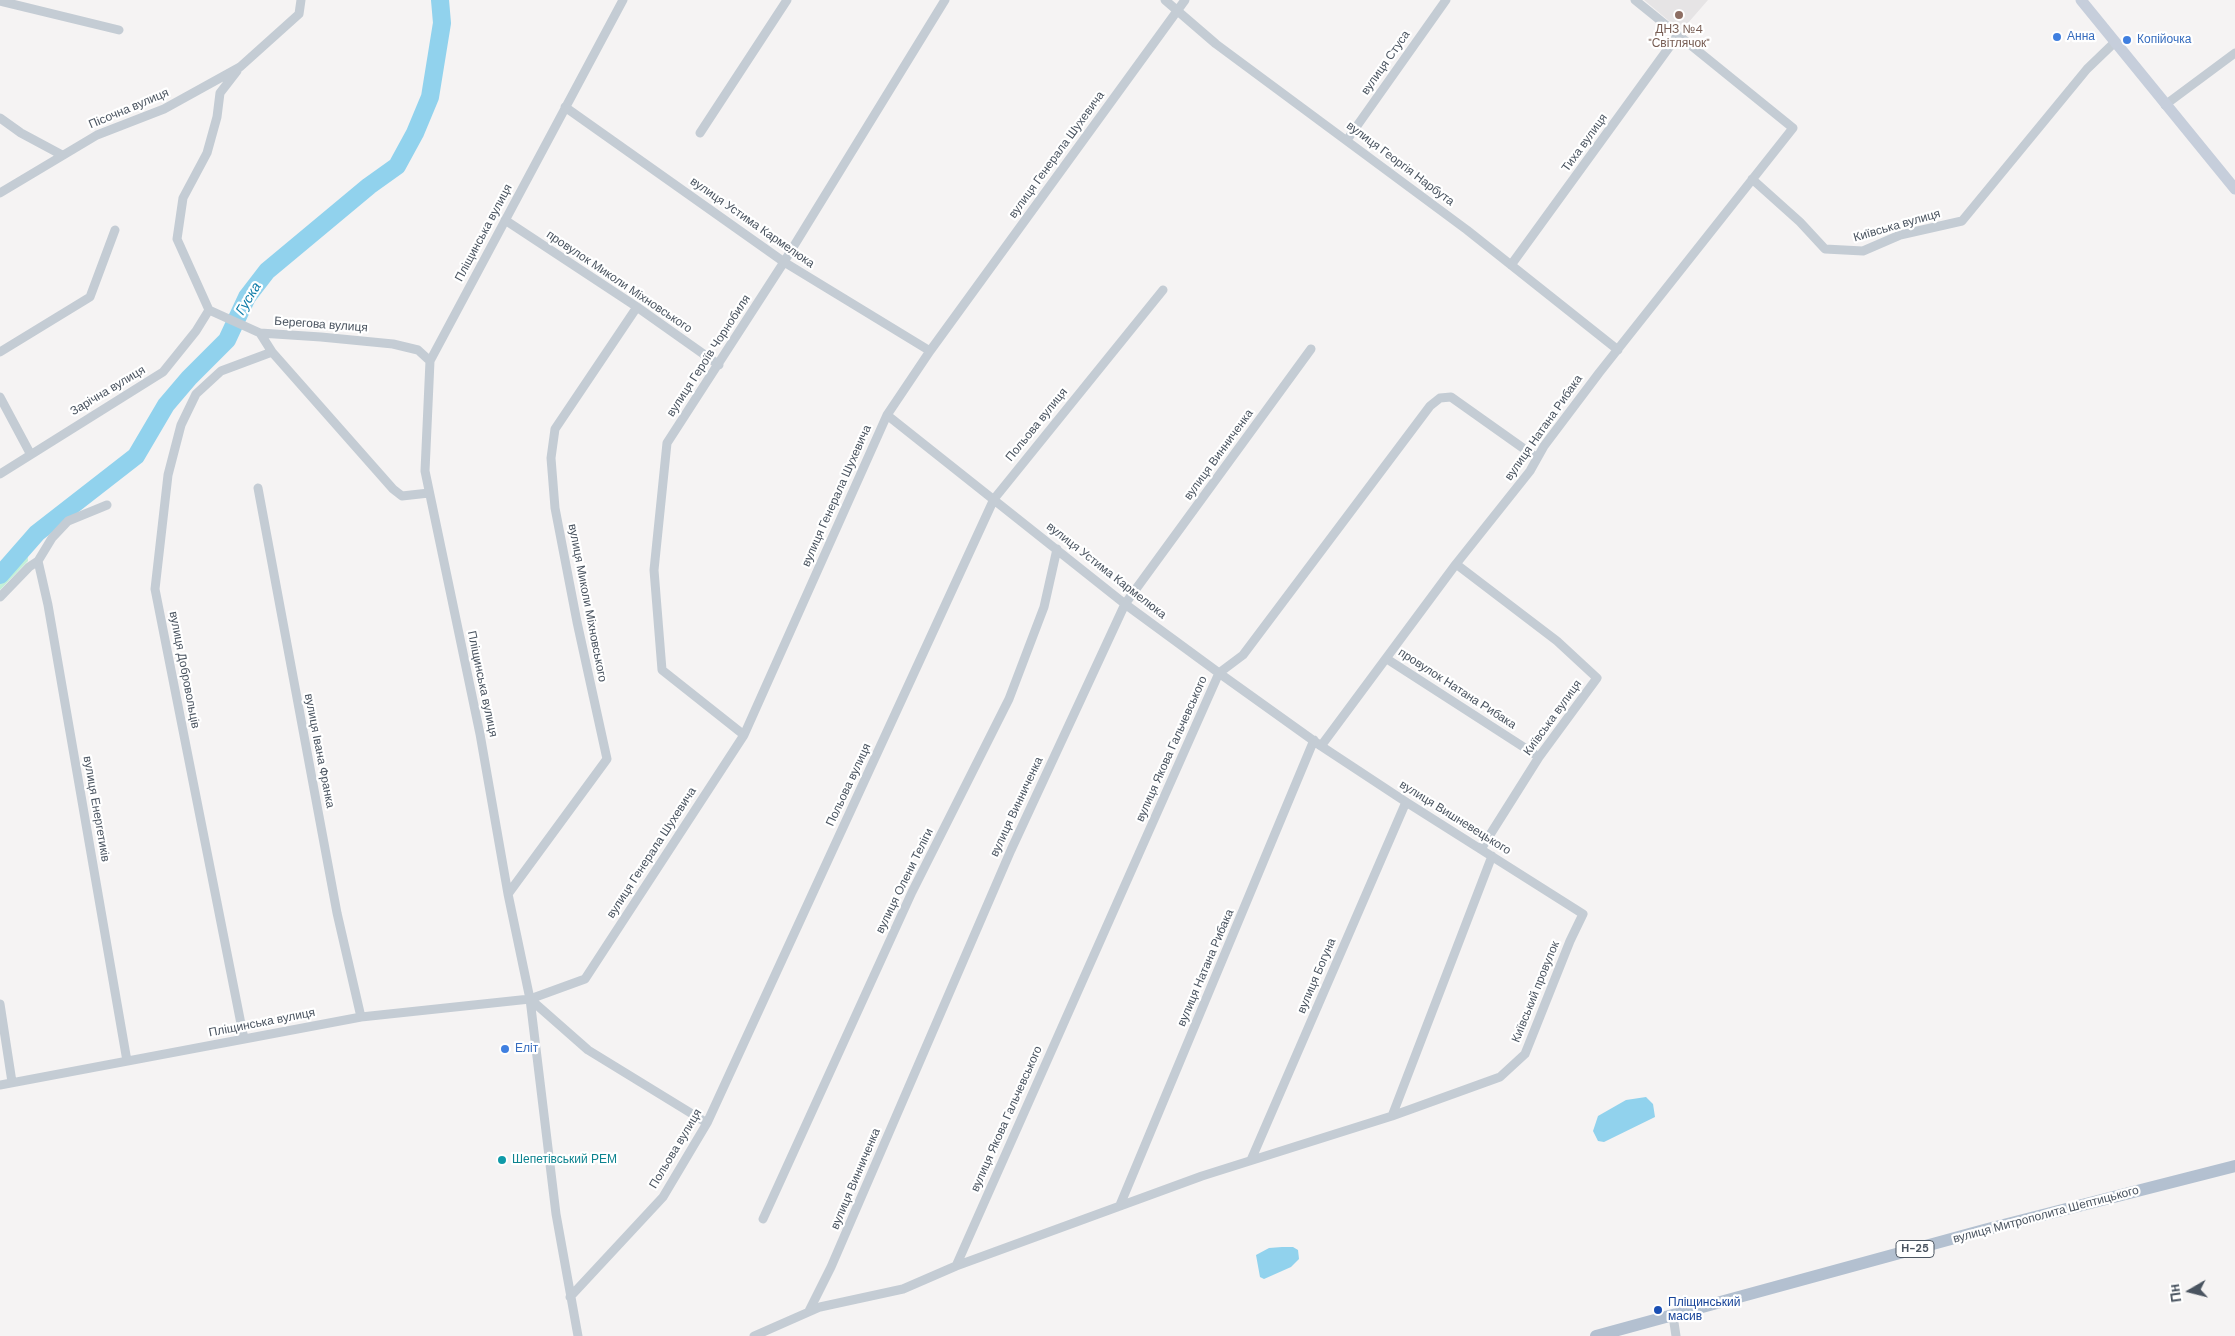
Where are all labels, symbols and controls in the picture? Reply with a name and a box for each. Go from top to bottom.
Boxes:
marker: ДНЗ №4 "Світлячок" [1673,9,1685,21]
place label: ДНЗ №4 "Світлячок" [1648,23,1710,51]
street label: вулиця Стуса [1359,28,1413,98]
place label: Анна [2067,30,2095,44]
marker: Анна [2051,31,2063,43]
place label: Копійочка [2137,33,2191,47]
marker: Копійочка [2121,34,2133,46]
street label: Пісочна вулиця [87,86,171,132]
street label: вулиця Генерала Шухевича [1006,89,1108,221]
street label: Тиха вулиця [1559,111,1611,175]
street label: вулиця Георгія Нарбута [1343,119,1457,209]
street label: вулиця Устима Кармелюка [687,175,817,271]
street label: Пліщинська вулиця [452,182,516,284]
street label: Київська вулиця [1852,207,1942,245]
street label: провулок Миколи Міхновського [543,228,695,336]
water label: Гуска [233,280,265,318]
street label: вулиця Героїв Чорнобиля [664,292,754,420]
street label: Берегова вулиця [274,315,368,335]
street label: Зарічна вулиця [68,363,148,419]
street label: вулиця Натана Рибака [1502,372,1586,484]
street label: Польова вулиця [1003,386,1071,464]
street label: вулиця Винниченка [1181,407,1257,503]
street label: вулиця Генерала Шухевича [799,423,875,569]
street label: вулиця Устима Кармелюка [1043,520,1169,622]
street label: вулиця Миколи Міхновського [565,523,609,683]
street label: вулиця Добровольців [166,610,202,730]
street label: Пліщинська вулиця [464,630,500,738]
street label: провулок Натана Рибака [1395,645,1519,733]
street label: вулиця Якова Гальчевського [1133,674,1211,824]
street label: Київська вулиця [1521,677,1585,759]
street label: вулиця Івана Франка [301,693,337,809]
street label: Польова вулиця [823,741,875,829]
street label: вулиця Енергетиків [80,755,112,863]
street label: вулиця Винниченка [988,755,1046,859]
street label: вулиця Вишневецького [1397,778,1513,858]
street label: вулиця Генерала Шухевича [604,785,700,921]
street label: вулиця Олени Теліги [873,826,937,936]
street label: вулиця Натана Рибака [1175,907,1237,1029]
street label: вулиця Богуна [1295,936,1339,1016]
street label: Київський провулок [1509,939,1563,1045]
street label: Пліщинська вулиця [208,1006,316,1040]
place label: Еліт [515,1042,538,1056]
marker: Еліт [499,1043,511,1055]
street label: вулиця Якова Гальчевського [968,1044,1046,1194]
street label: Польова вулиця [647,1107,705,1191]
street label: вулиця Винниченка [828,1126,884,1232]
place label: Шепетівський РЕМ [512,1153,617,1167]
marker: Шепетівський РЕМ [496,1154,508,1166]
street label: вулиця Митрополита Шептицького [1951,1183,2141,1247]
road number: Н-25 [1896,1240,1934,1258]
north arrow [2165,1266,2215,1316]
text: Пн [2165,1283,2185,1304]
place label: Пліщинський масив [1668,1296,1740,1324]
marker: Пліщинський масив [1652,1304,1664,1316]

